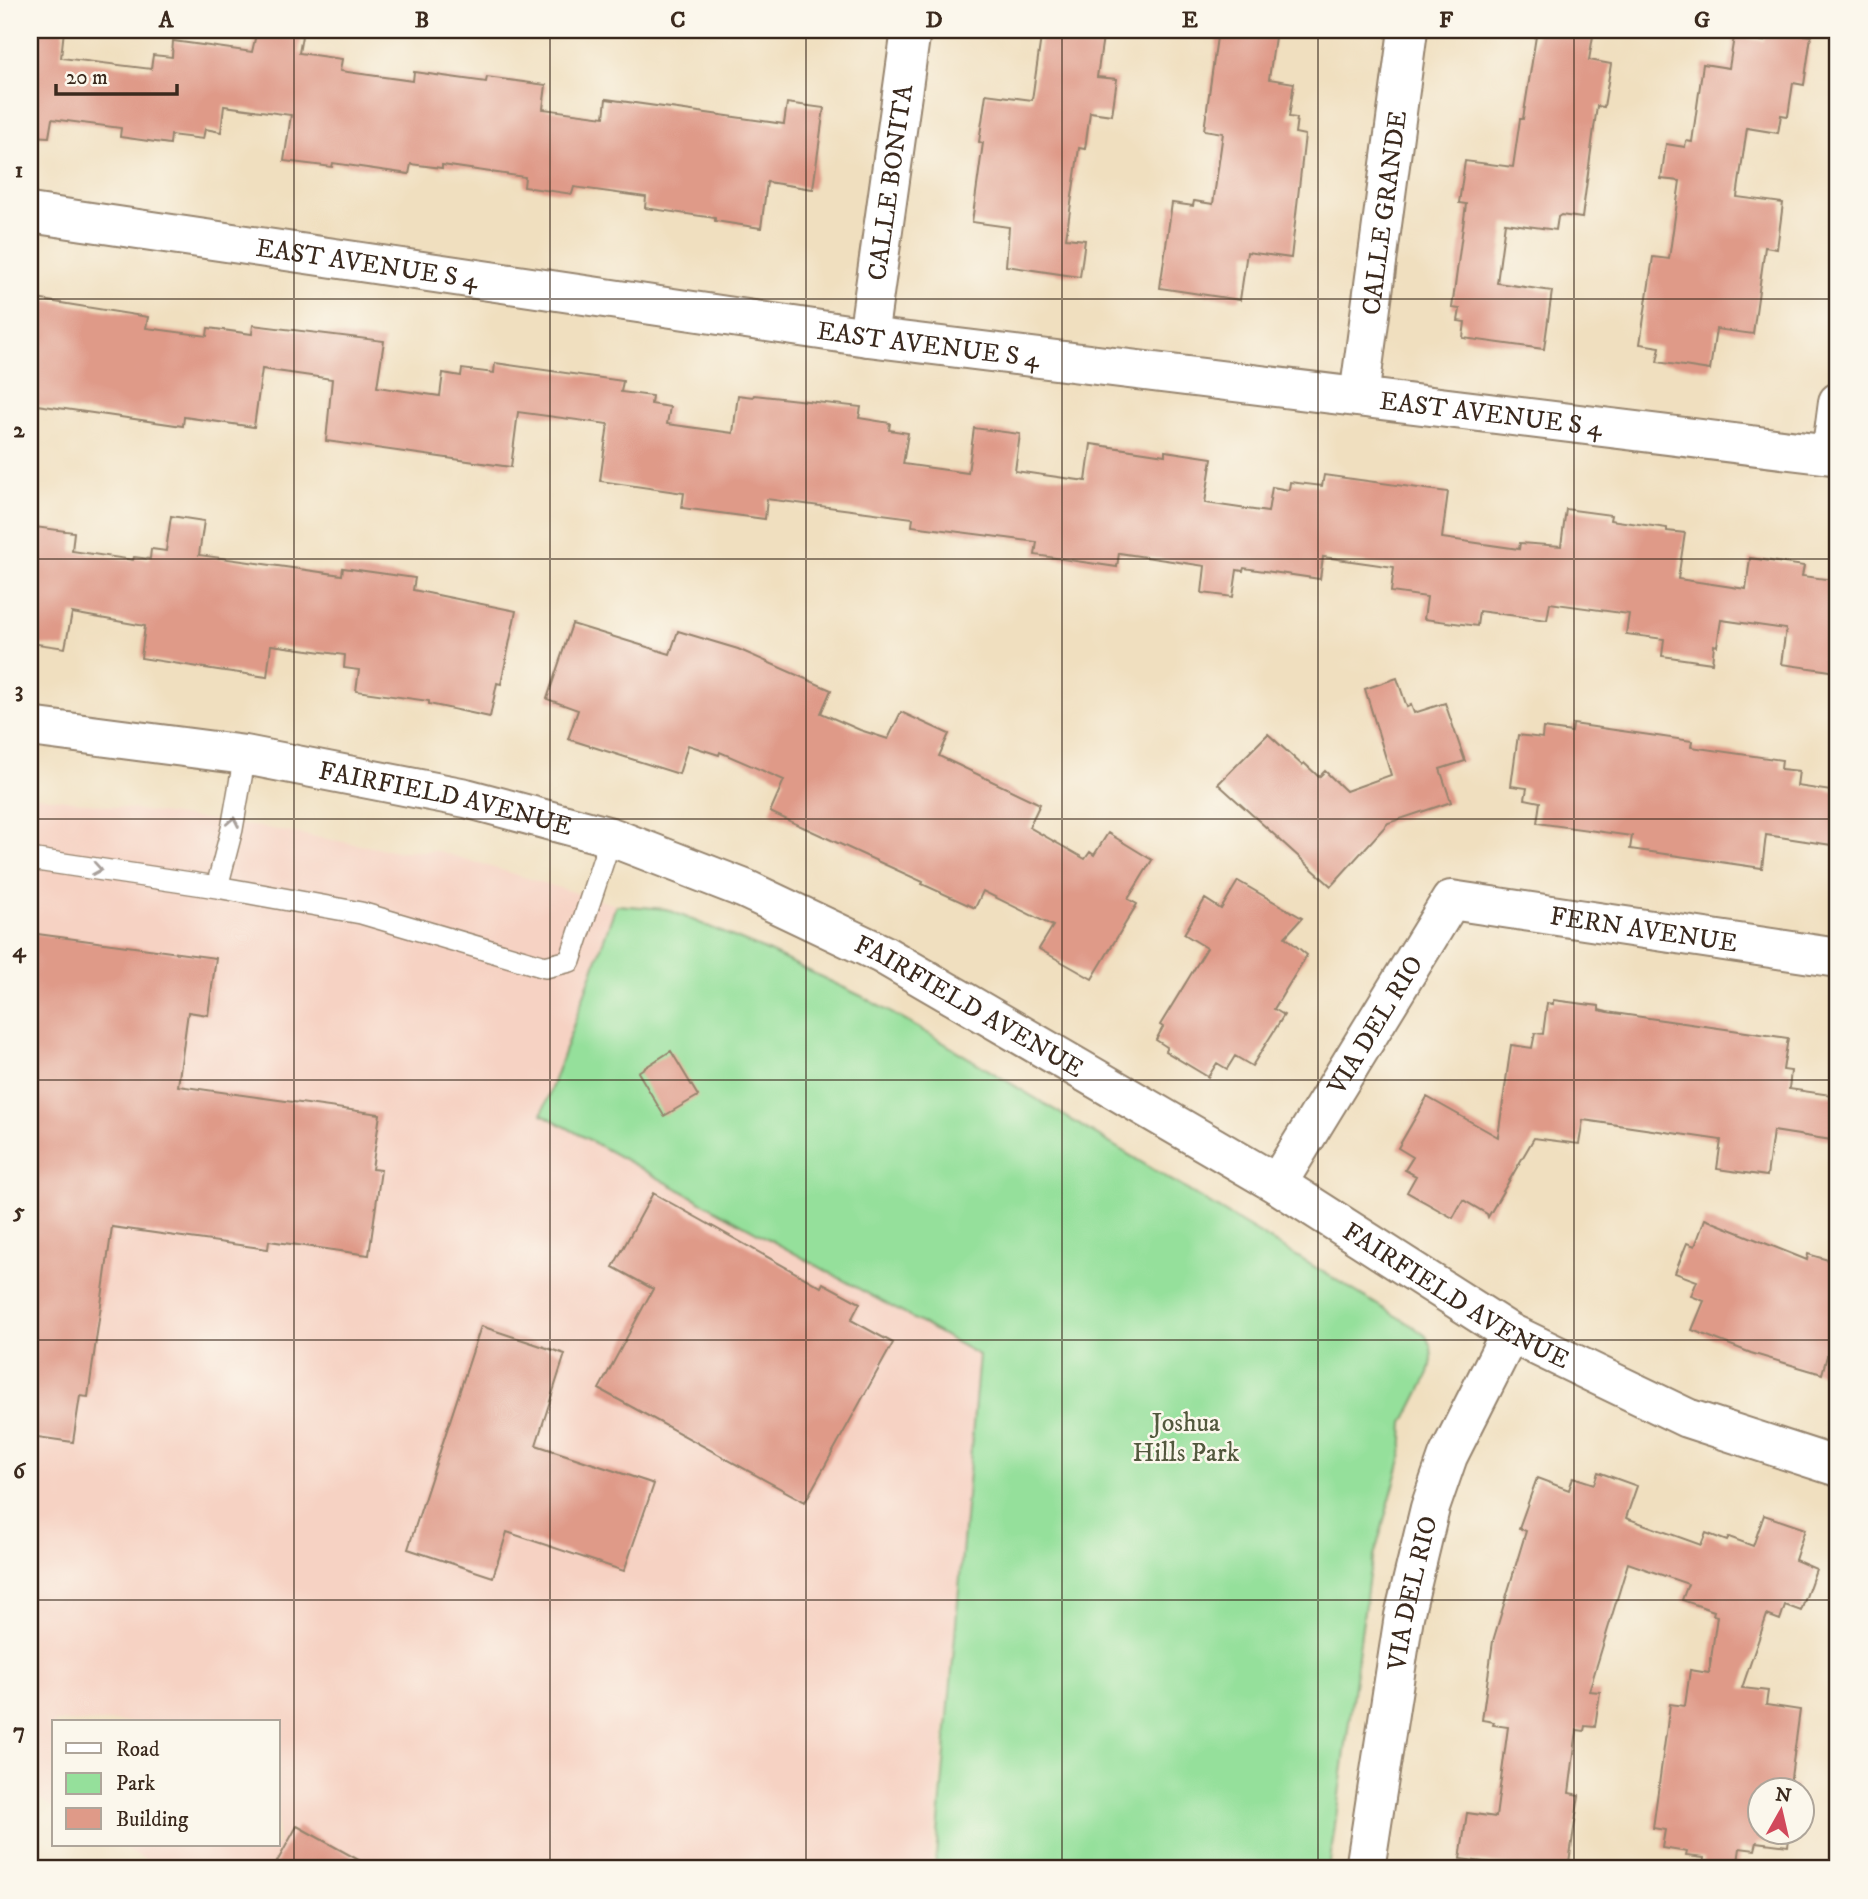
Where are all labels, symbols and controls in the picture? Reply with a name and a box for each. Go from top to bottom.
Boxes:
text: A [158,6,175,35]
text: B [415,6,429,35]
text: C [670,6,686,35]
text: D [925,6,943,35]
text: E [1182,6,1198,35]
text: F [1439,6,1454,35]
text: G [1694,6,1710,35]
scale bar [56,52,177,96]
text: 20 m [66,65,108,91]
street label: CALLE BONITA [861,82,921,283]
street label: CALLE GRANDE [1355,108,1415,317]
text: 1 [15,156,23,185]
street label: EAST AVENUE S 4 [254,232,481,297]
street label: EAST AVENUE S 4 [815,315,1043,376]
street label: EAST AVENUE S 4 [1378,385,1605,445]
text: 2 [13,416,25,445]
text: 3 [15,676,23,705]
street label: FAIRFIELD AVENUE [316,755,576,844]
one-way arrow [225,816,240,828]
one-way arrow [91,861,103,876]
street label: FERN AVENUE [1548,900,1740,961]
street label: FAIRFIELD AVENUE [849,928,1089,1086]
text: 4 [12,936,27,965]
street label: VIA DEL RIO [1320,950,1431,1102]
text: 5 [12,1197,25,1226]
street label: FAIRFIELD AVENUE [1336,1215,1575,1377]
park label: Joshua Hills Park [1133,1407,1240,1470]
text: 6 [13,1457,27,1486]
street label: VIA DEL RIO [1381,1513,1446,1674]
text: 7 [13,1717,25,1746]
legend [52,1720,280,1846]
text: Road [116,1737,160,1763]
text: Park [116,1771,156,1797]
north arrow [1745,1776,1815,1846]
text: N [1774,1783,1793,1808]
text: Building [116,1807,189,1833]

